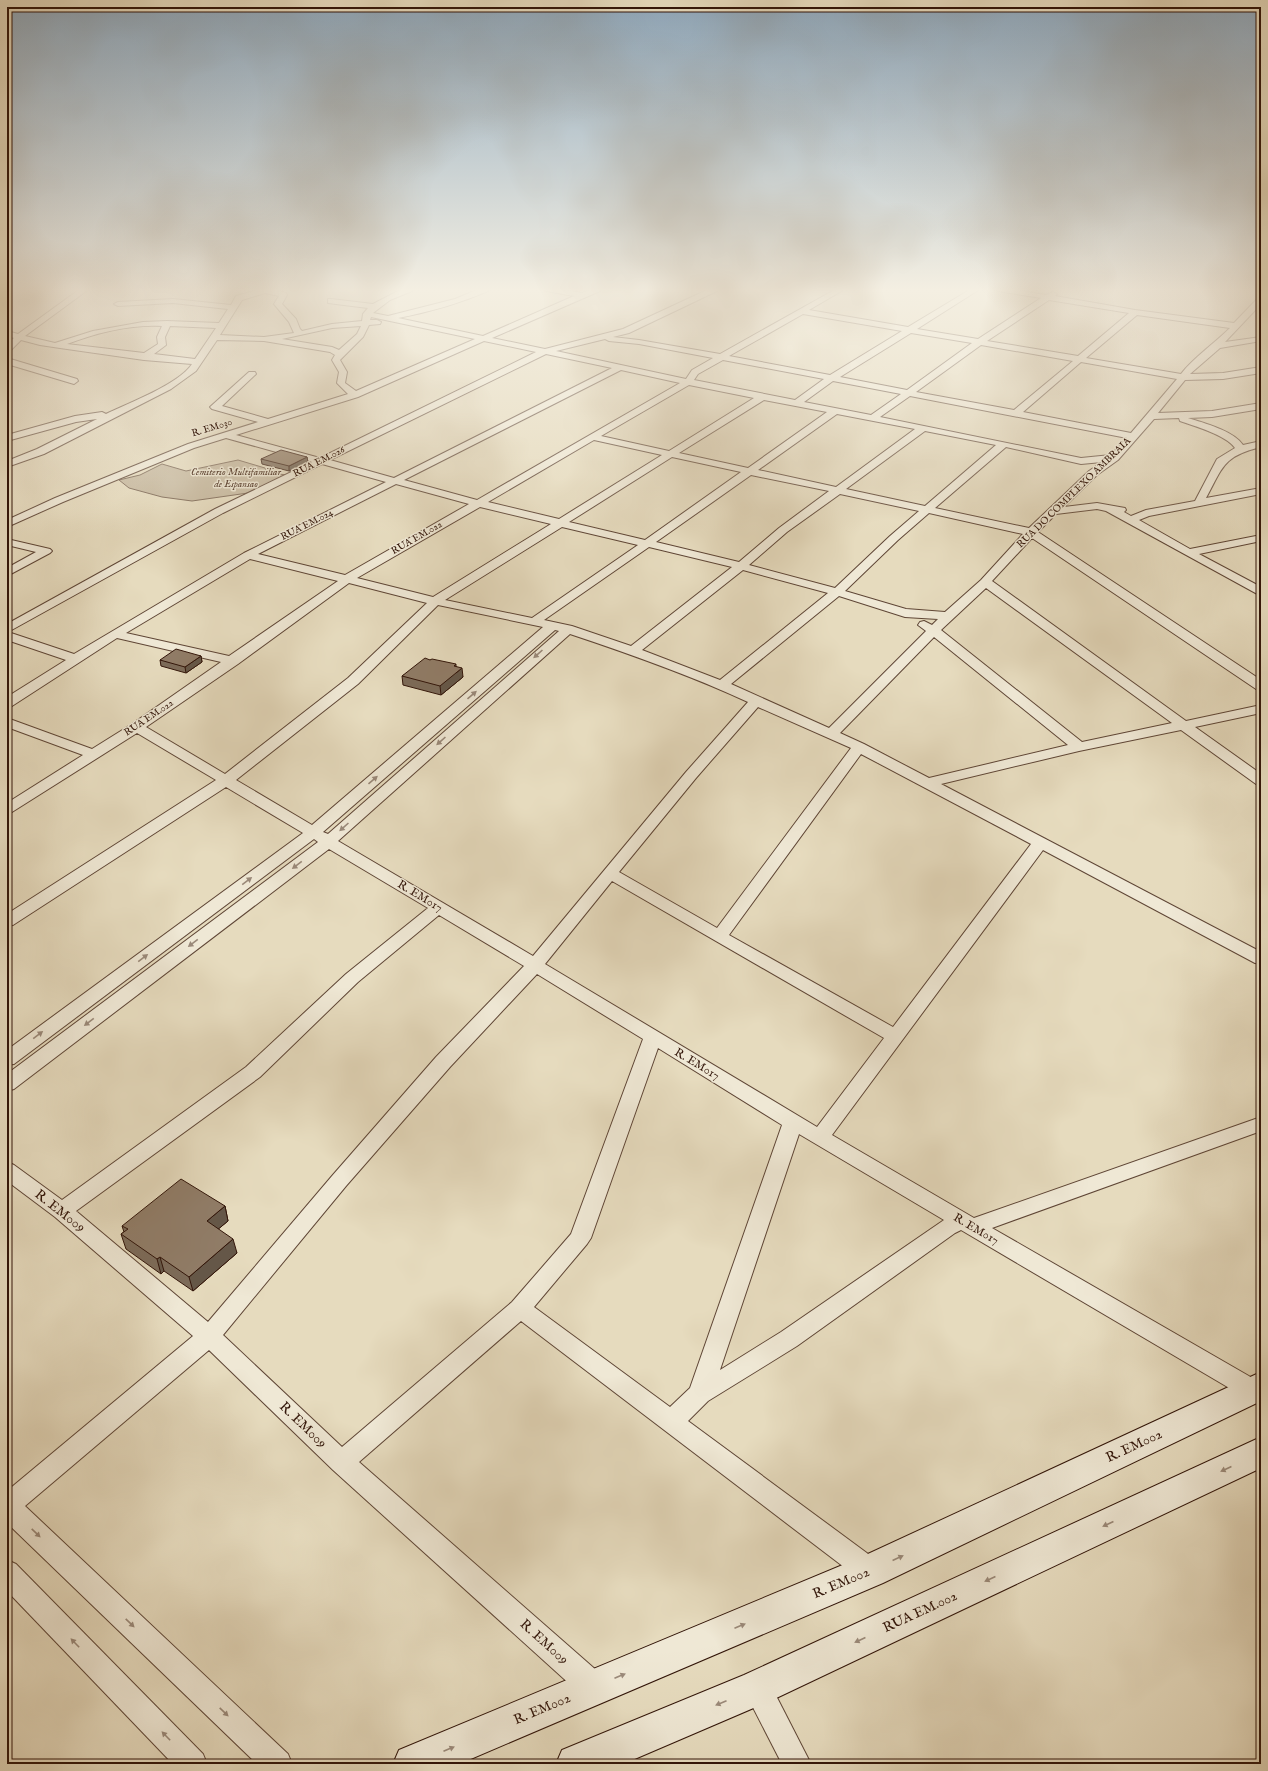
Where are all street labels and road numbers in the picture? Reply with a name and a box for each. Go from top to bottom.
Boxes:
street label: R. EM030 [190,416,234,440]
street label: RUA DO COMPLEXO AMBRAIA [1014,435,1134,551]
street label: RUA EM.026 [291,443,348,481]
street label: RUA EM.024 [279,506,336,544]
street label: RUA EM.022 [389,518,445,558]
street label: RUA EM.022 [122,697,177,739]
street label: R. EM017 [395,877,445,915]
street label: R. EM017 [672,1045,722,1083]
street label: R. EM009 [31,1186,89,1236]
street label: R. EM017 [951,1210,1001,1248]
street label: R. EM009 [275,1398,331,1452]
street label: R. EM002 [1103,1425,1165,1467]
street label: R. EM002 [810,1563,873,1603]
street label: RUA EM.002 [880,1587,960,1637]
street label: R. EM009 [516,1615,572,1669]
street label: R. EM002 [511,1689,574,1729]

